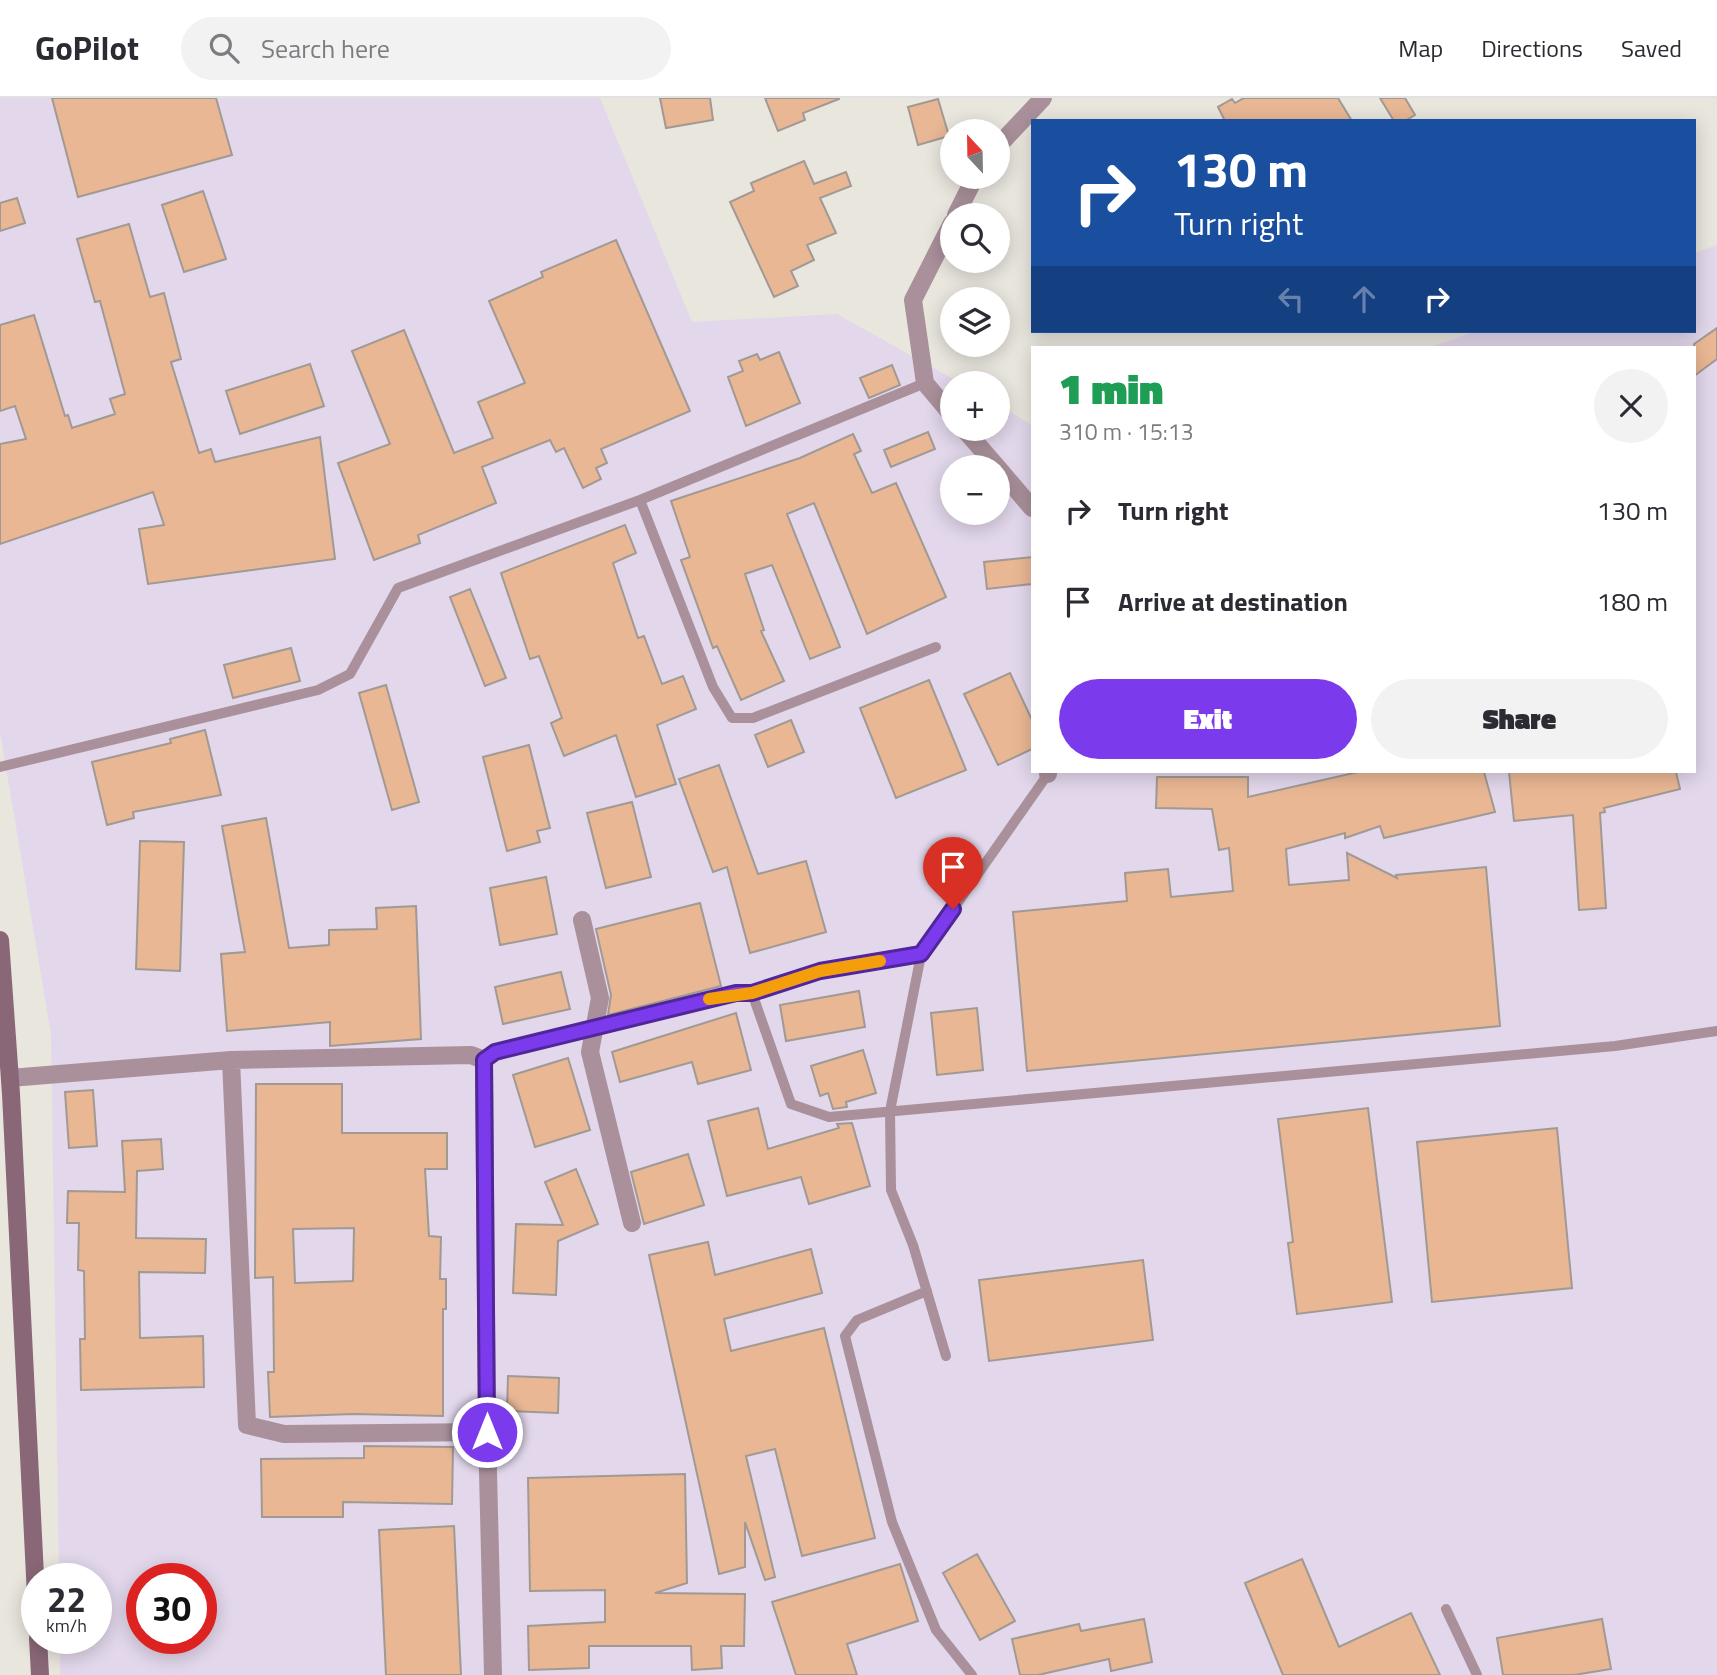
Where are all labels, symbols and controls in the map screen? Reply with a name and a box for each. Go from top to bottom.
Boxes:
search box [181,17,671,80]
text: GoPilot [35,23,139,73]
icon: search [205,29,243,67]
text: Search here [261,29,390,68]
text: Map [1398,30,1443,66]
text: Directions [1481,30,1583,66]
text: Saved [1621,30,1682,66]
north arrow [940,119,1010,189]
map controls [940,119,1010,525]
text: 130 m [1174,131,1308,206]
icon: right [1059,147,1150,238]
text: Turn right [1174,199,1303,247]
button: search [940,203,1010,273]
icon: left [1272,280,1310,318]
icon: ahead [1345,280,1383,318]
icon: right [1418,280,1456,318]
button: layers [940,287,1010,357]
text: 1 min [1059,356,1163,420]
button: close [1594,369,1668,443]
button: + [940,371,1010,441]
text: 310 m · 15:13 [1059,414,1194,449]
button: − [940,455,1010,525]
text: Turn right [1118,491,1229,530]
text: 130 m [1597,491,1668,530]
icon: right [1059,492,1097,530]
text: Arrive at destination [1118,582,1348,621]
text: 180 m [1597,582,1668,621]
icon: arrive [1059,583,1097,621]
button: Exit [1059,679,1357,759]
button: Share [1371,679,1668,759]
pin [923,837,983,909]
icon: arrive [934,848,972,886]
position arrow [450,1395,524,1469]
speed limit sign: 30 [126,1563,217,1654]
text: 22 [47,1572,86,1626]
text: km/h [46,1612,87,1639]

